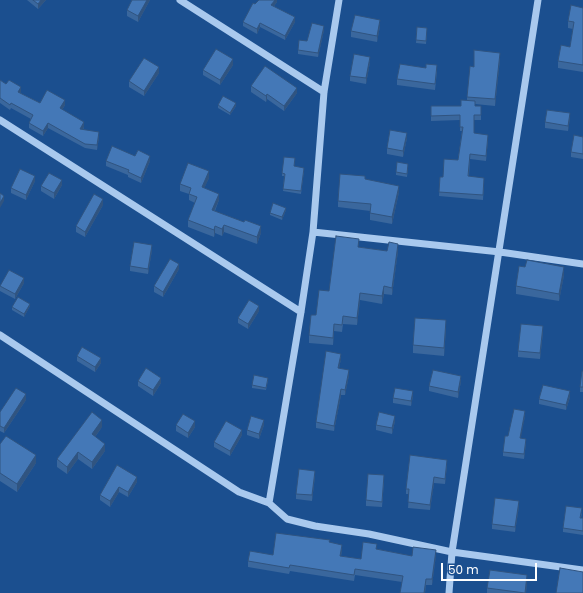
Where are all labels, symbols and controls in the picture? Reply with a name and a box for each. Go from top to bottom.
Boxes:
scale bar [443,555,539,581]
text: 50 m [448,561,479,578]

